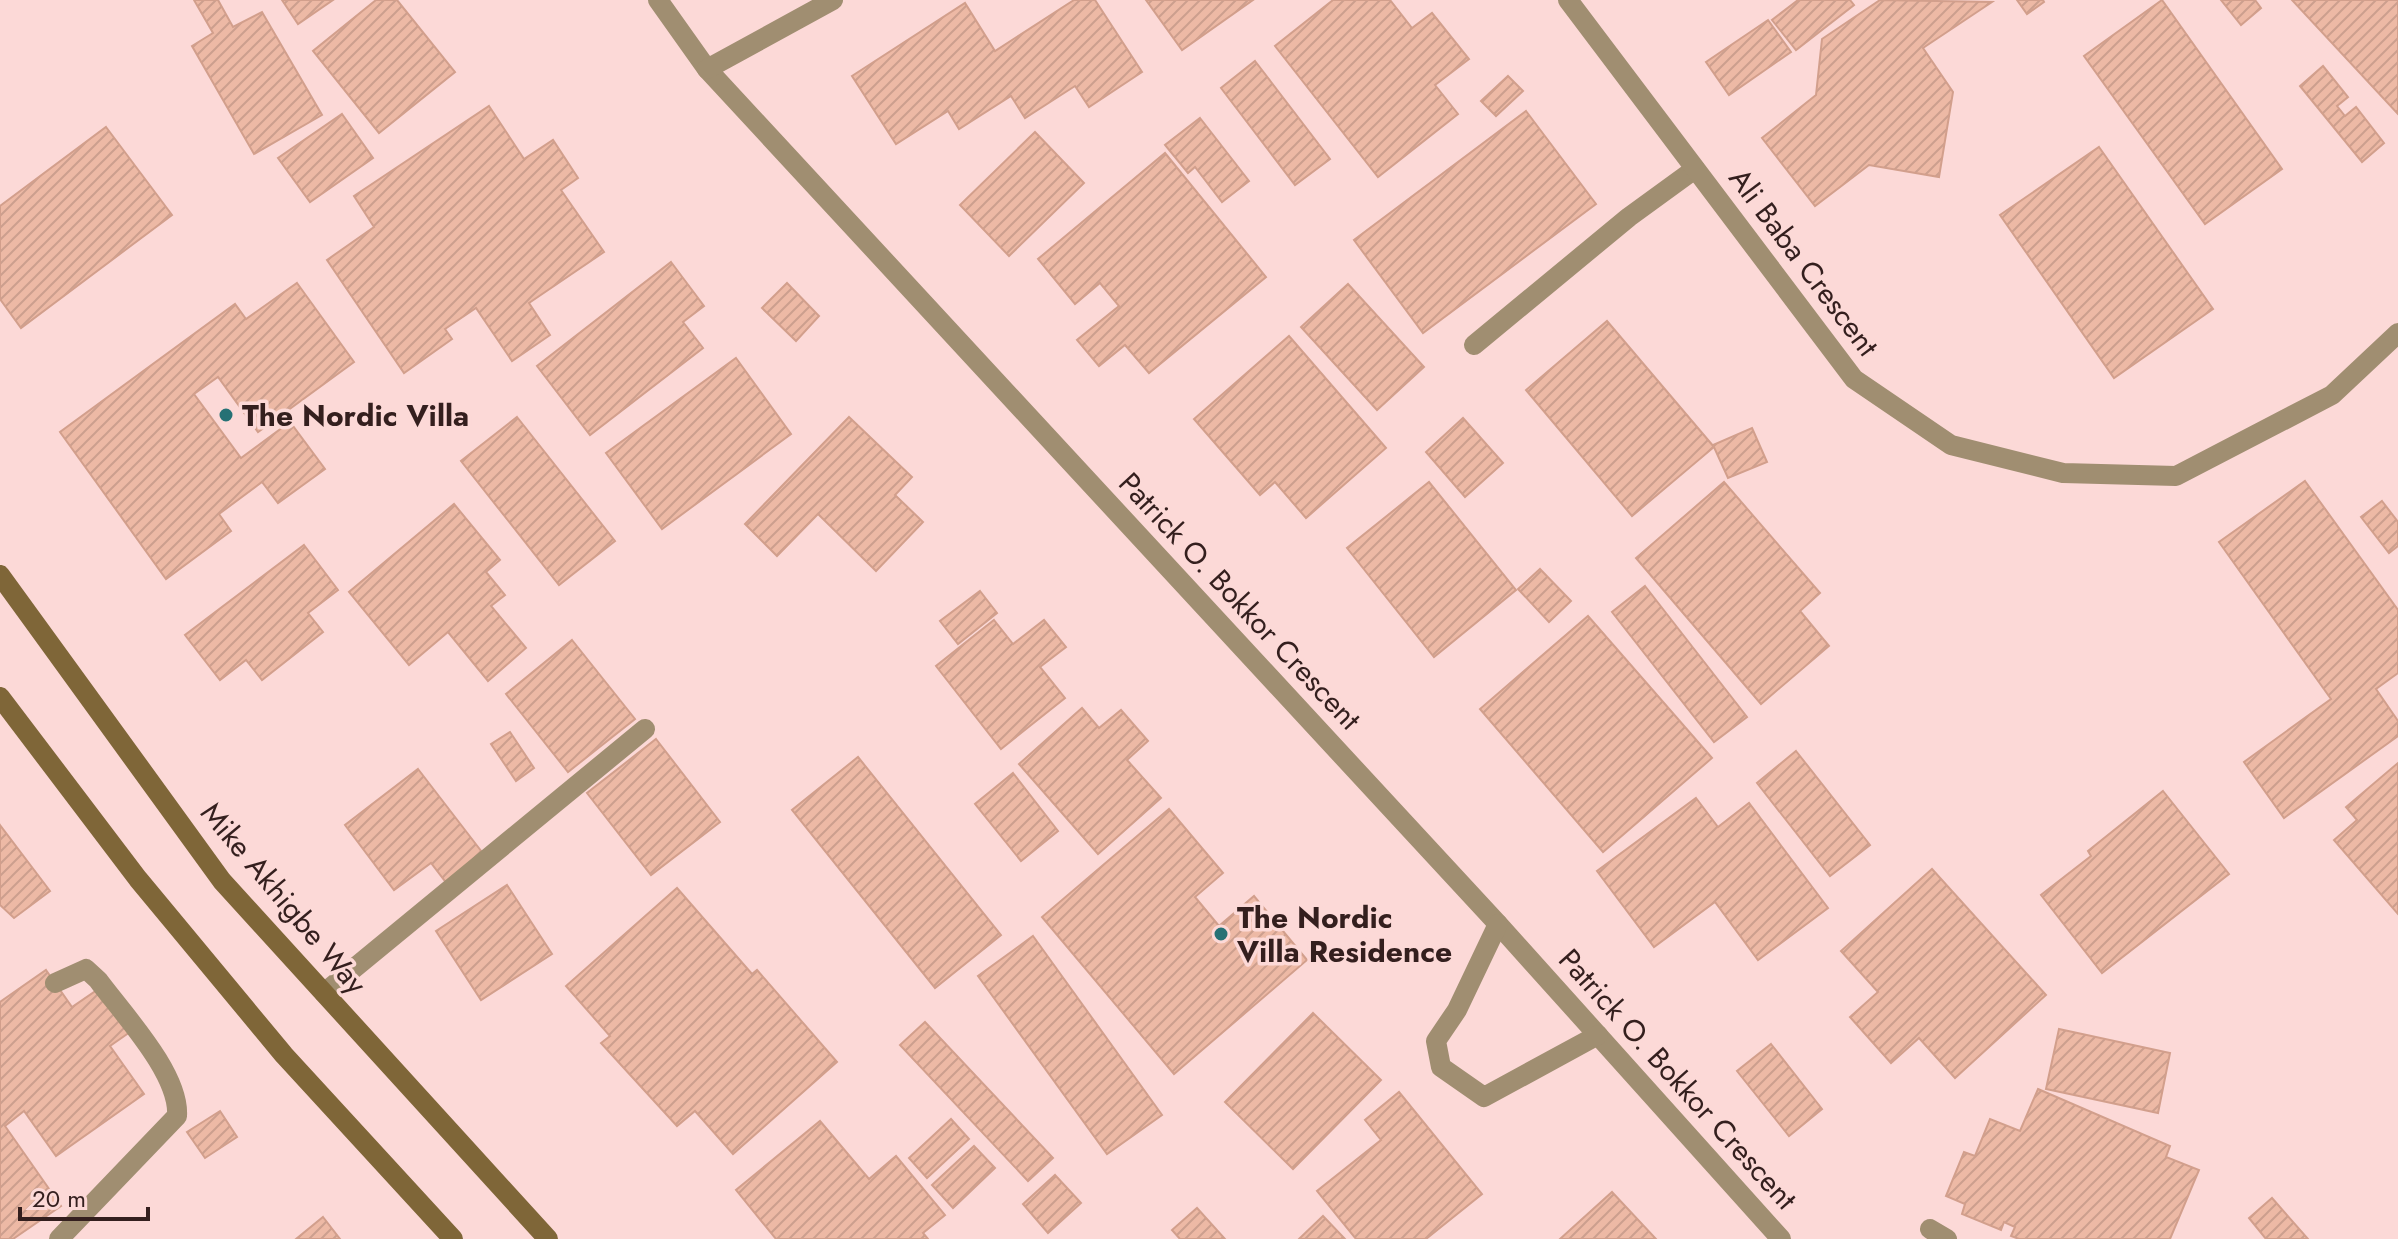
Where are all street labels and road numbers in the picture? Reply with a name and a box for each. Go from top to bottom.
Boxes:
street label: Ali Baba Crescent [1719,159,1890,366]
street label: Patrick O. Bokkor Crescent [1109,463,1372,740]
street label: Mike Akhigbe Way [191,793,378,1004]
street label: Patrick O. Bokkor Crescent [1549,939,1808,1220]

